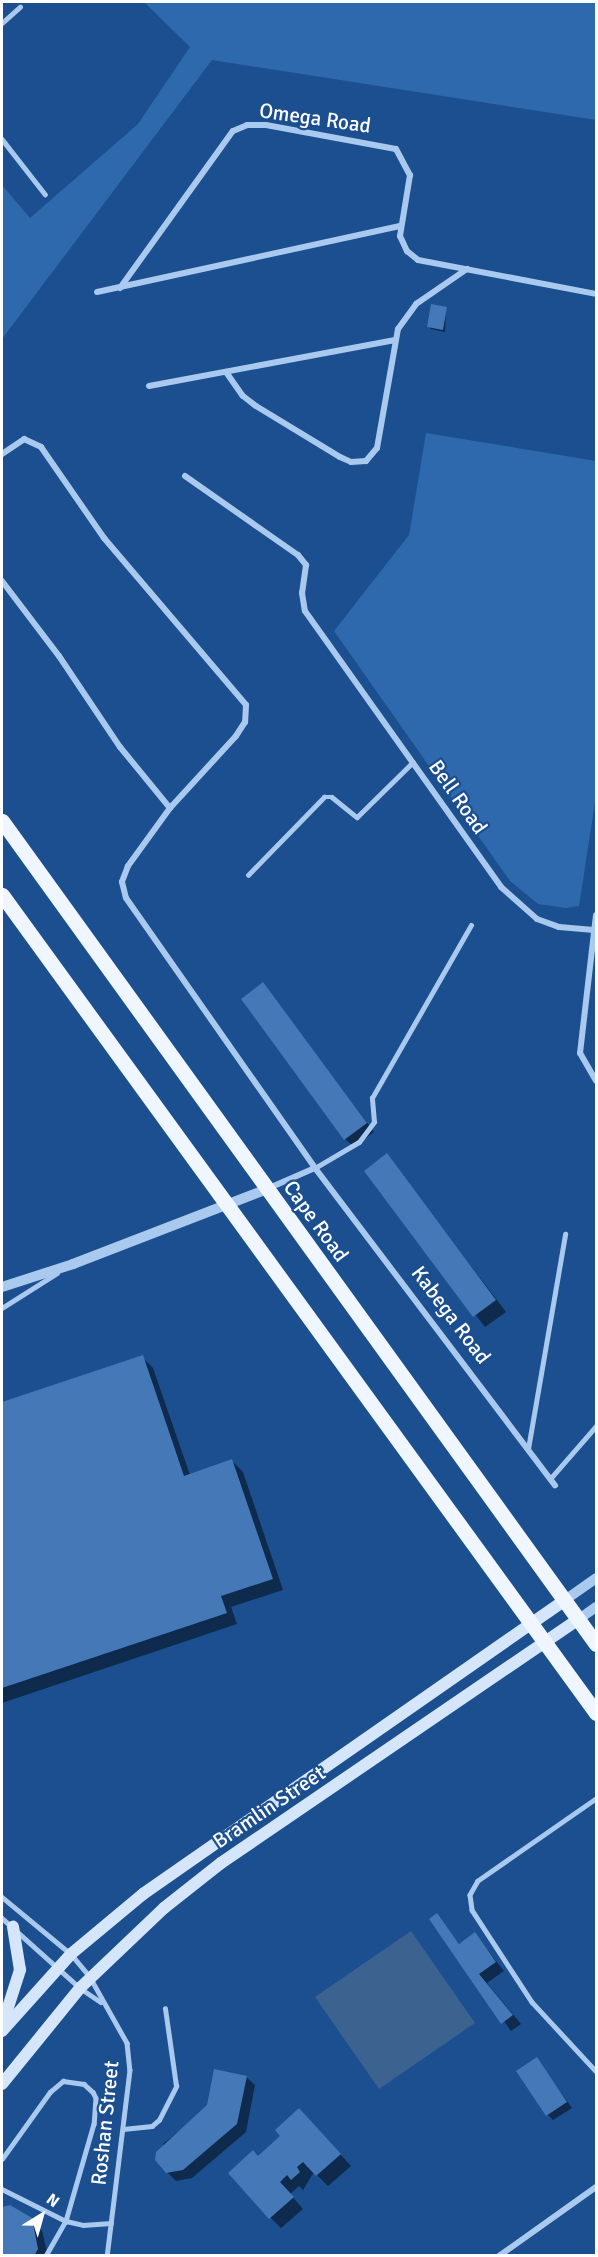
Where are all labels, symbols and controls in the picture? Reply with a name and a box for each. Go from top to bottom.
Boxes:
street label: Omega Road [258,98,372,138]
street label: Bell Road [423,755,493,839]
street label: Cape Road [278,1175,354,1267]
street label: Kabega Road [406,1261,496,1369]
street label: Bramlin Street [208,1760,330,1854]
street label: Roshan Street [86,2059,124,2187]
north arrow [12,2185,72,2245]
text: N [42,2189,63,2212]

